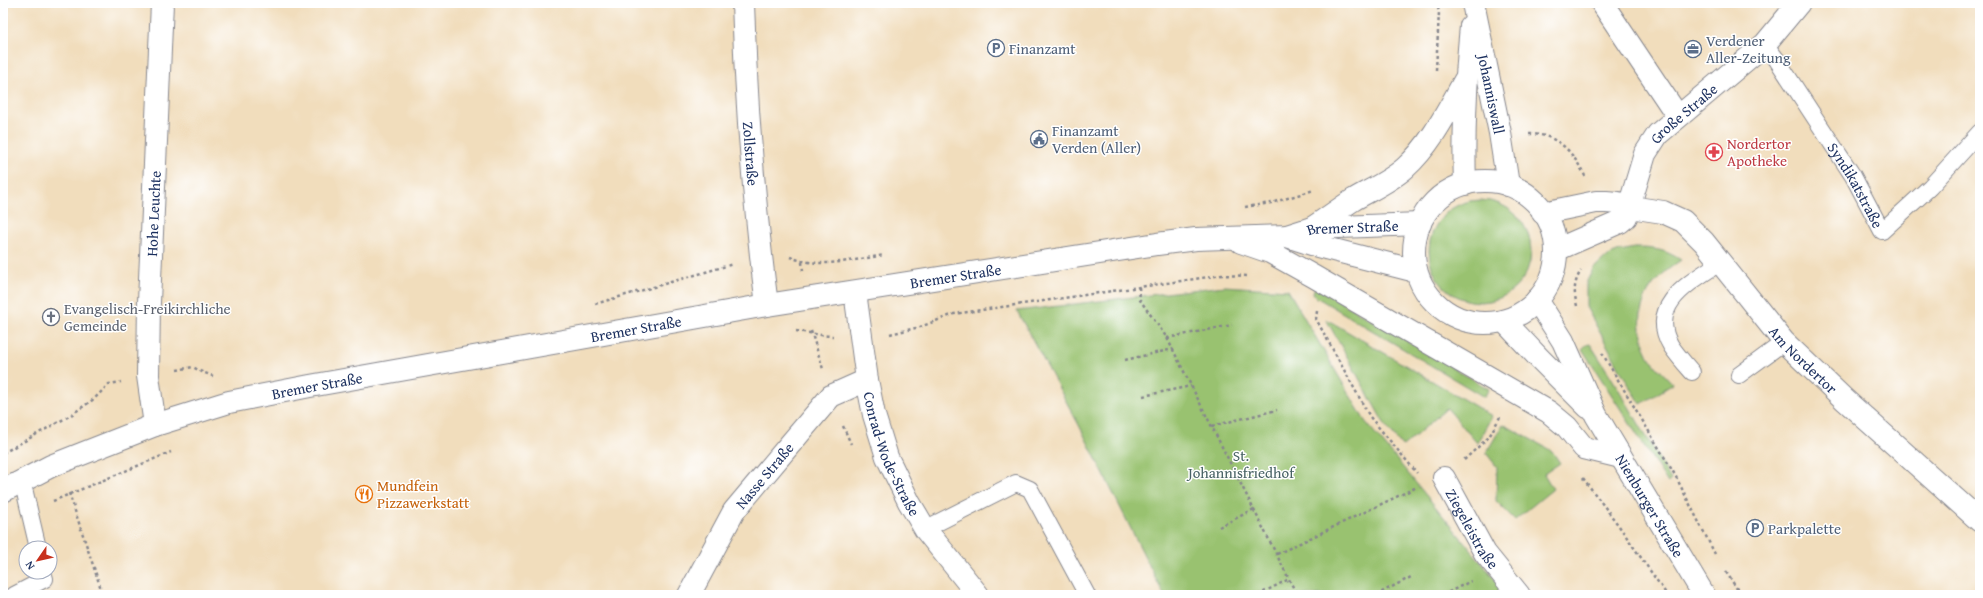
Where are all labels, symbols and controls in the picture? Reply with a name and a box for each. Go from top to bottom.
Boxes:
place label: Verdener Aller-Zeitung [1706,30,1791,68]
parking icon: Finanzamt [986,38,1006,58]
place label: Finanzamt [1009,38,1076,59]
office icon: Verdener Aller-Zeitung [1683,39,1703,59]
street label: Johanniswall [1473,50,1510,136]
street label: Große Straße [1644,78,1722,147]
place label: Finanzamt Verden (Aller) [1052,120,1141,158]
street label: Zollstraße [738,121,764,187]
public building icon: Finanzamt Verden (Aller) [1029,129,1049,149]
place label: Nordertor Apotheke [1727,133,1791,171]
street label: Syndikatstraße [1823,138,1889,231]
pharmacy icon: Nordertor Apotheke [1704,142,1724,162]
street label: Hohe Leuchte [140,170,165,257]
street label: Bremer Straße [1304,214,1399,240]
street label: Bremer Straße [909,258,1003,293]
place label: Evangelisch-Freikirchliche Gemeinde [64,298,231,336]
church icon: Evangelisch-Freikirchliche Gemeinde [41,307,61,327]
street label: Bremer Straße [589,310,683,347]
street label: Am Nordertor [1764,321,1842,398]
street label: Bremer Straße [270,366,364,404]
street label: Conrad-Wode-Straße [859,390,925,520]
street label: Nasse Straße [730,437,798,513]
park label: St. Johannisfriedhof [1186,445,1296,483]
street label: Nienburger Straße [1611,450,1689,561]
place label: Mundfein Pizzawerkstatt [377,475,470,513]
restaurant icon: Mundfein Pizzawerkstatt [354,484,374,504]
street label: Ziegeleistraße [1441,485,1504,573]
parking icon: Parkpalette [1745,518,1765,538]
place label: Parkpalette [1768,518,1841,539]
north arrow [18,540,58,580]
text: N [21,558,38,573]

